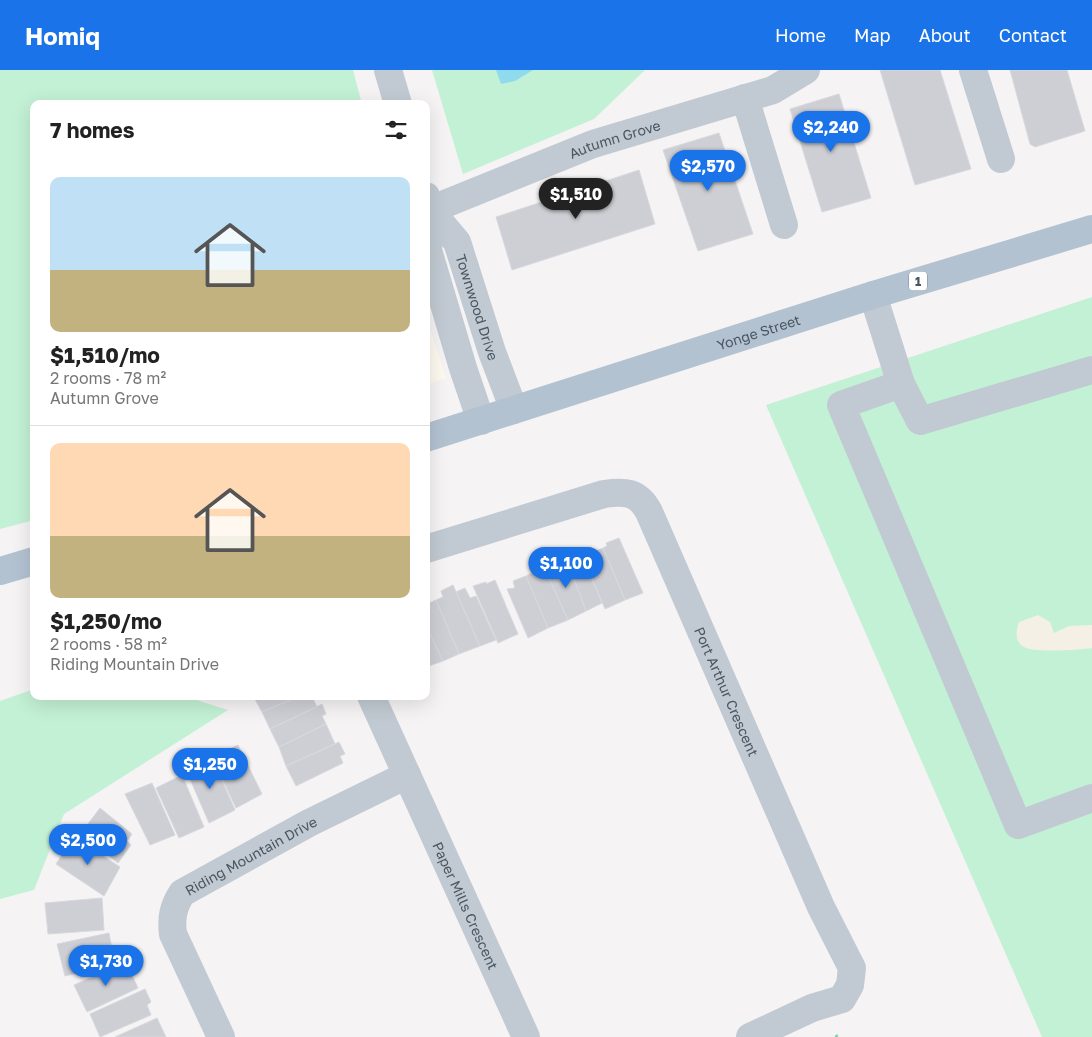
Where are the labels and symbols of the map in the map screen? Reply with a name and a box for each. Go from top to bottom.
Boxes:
pin: $2,240 [790,111,872,153]
street label: Autumn Grove [566,116,662,161]
pin: $2,570 [667,150,749,192]
pin: $1,510 [535,178,617,220]
street label: Townwood Drive [453,252,503,362]
road number: 1 [909,272,927,290]
street label: Yonge Street [715,310,802,353]
pin: $1,100 [525,546,607,589]
street label: Port Arthur Crescent [691,624,763,759]
pin: $1,250 [169,748,251,790]
street label: Riding Mountain Drive [182,812,319,898]
pin: $2,500 [47,824,129,866]
street label: Paper Mills Crescent [430,839,503,972]
pin: $1,730 [65,944,147,987]

